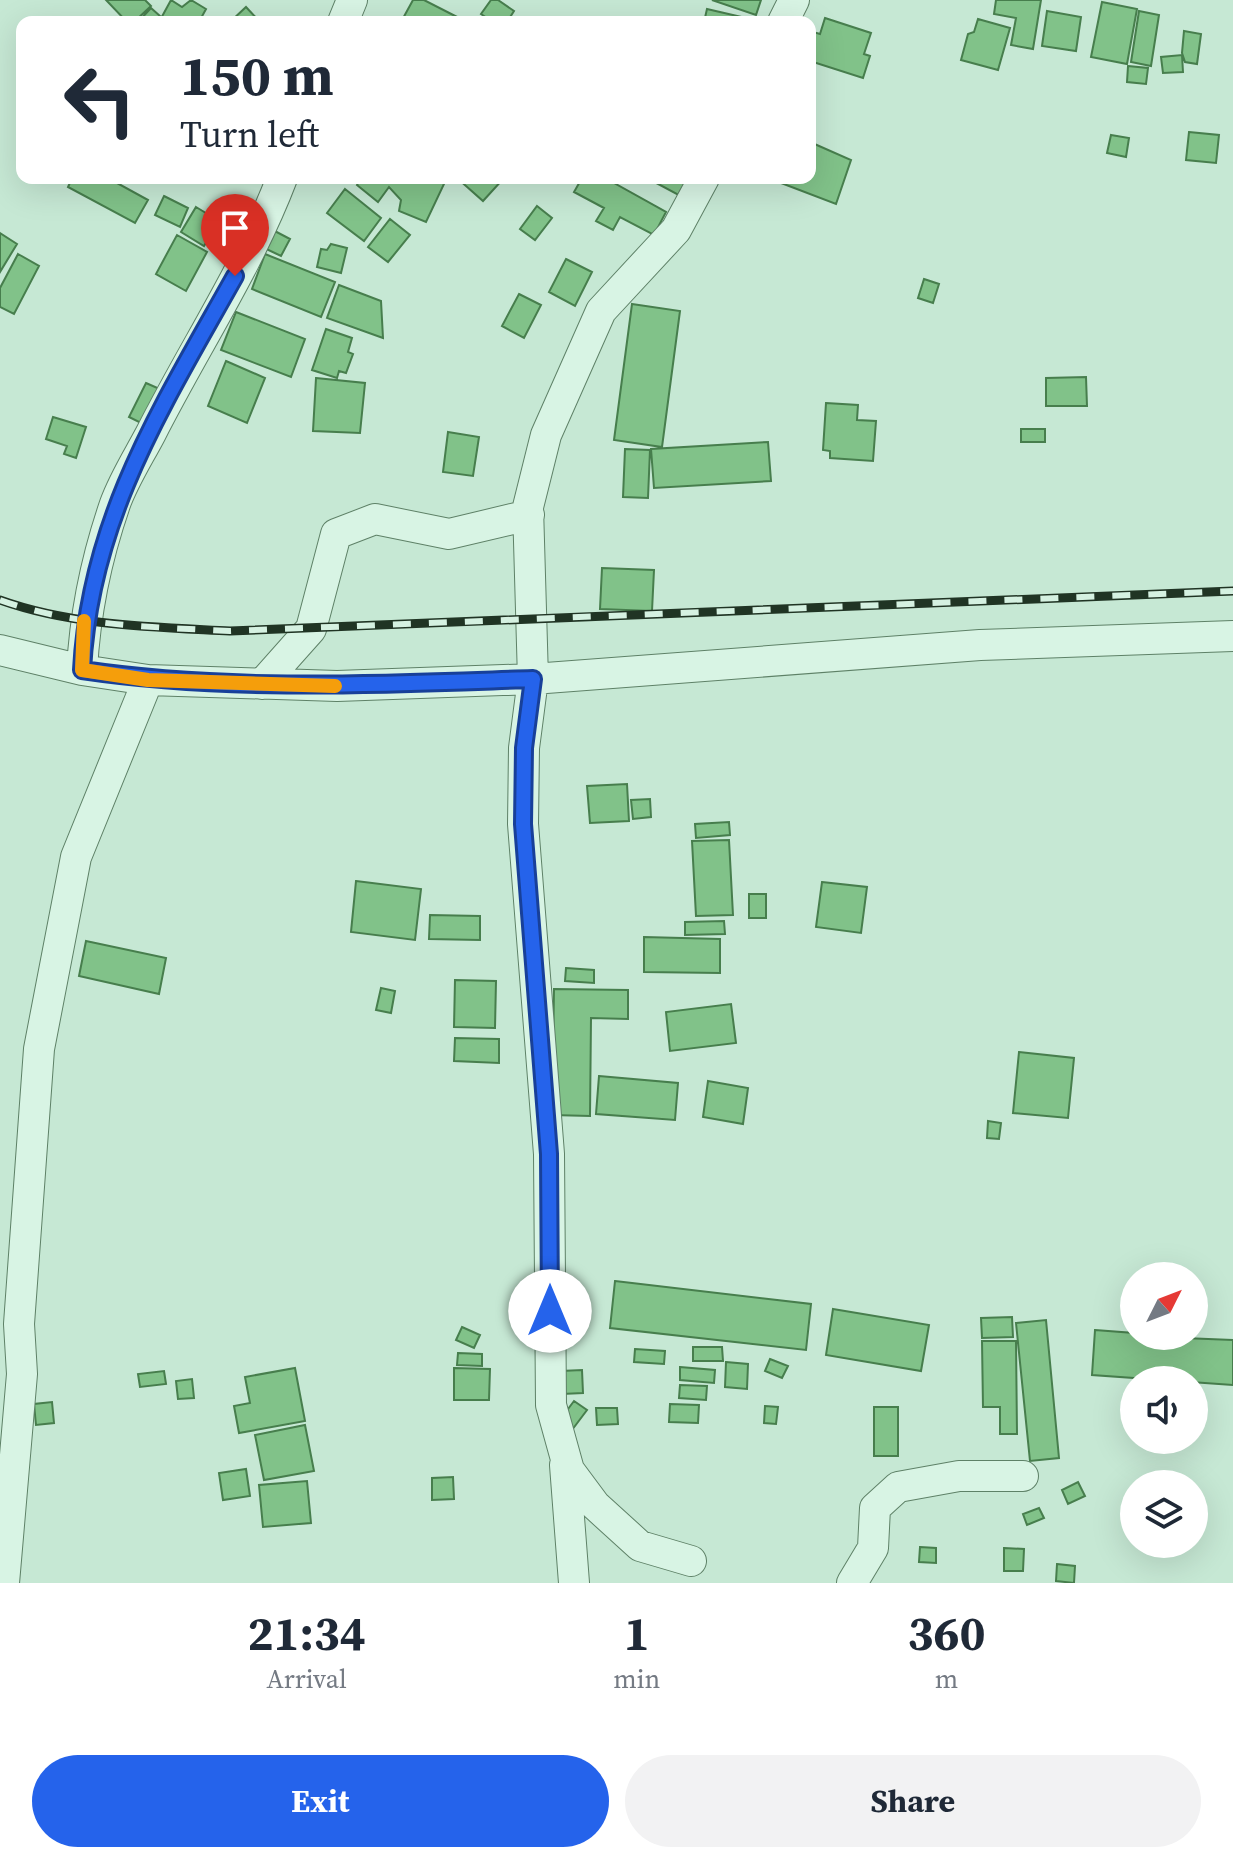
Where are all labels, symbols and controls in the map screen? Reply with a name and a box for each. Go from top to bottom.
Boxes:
text: 150 m [180,37,334,114]
icon: left [48,48,152,152]
text: Turn left [180,110,319,159]
pin [201,194,269,276]
icon: arrive [213,206,257,250]
north arrow [1120,1262,1208,1350]
map controls [1120,1262,1208,1558]
position arrow [508,1269,592,1353]
button: sound [1120,1366,1208,1454]
button: layers [1120,1470,1208,1558]
text: 21:34 [247,1600,366,1666]
text: 1 [624,1600,650,1666]
text: 360 [908,1600,986,1666]
text: Arrival [266,1661,347,1697]
text: min [613,1661,660,1697]
text: m [935,1661,958,1697]
button: Exit [32,1755,609,1847]
button: Share [625,1755,1201,1847]

